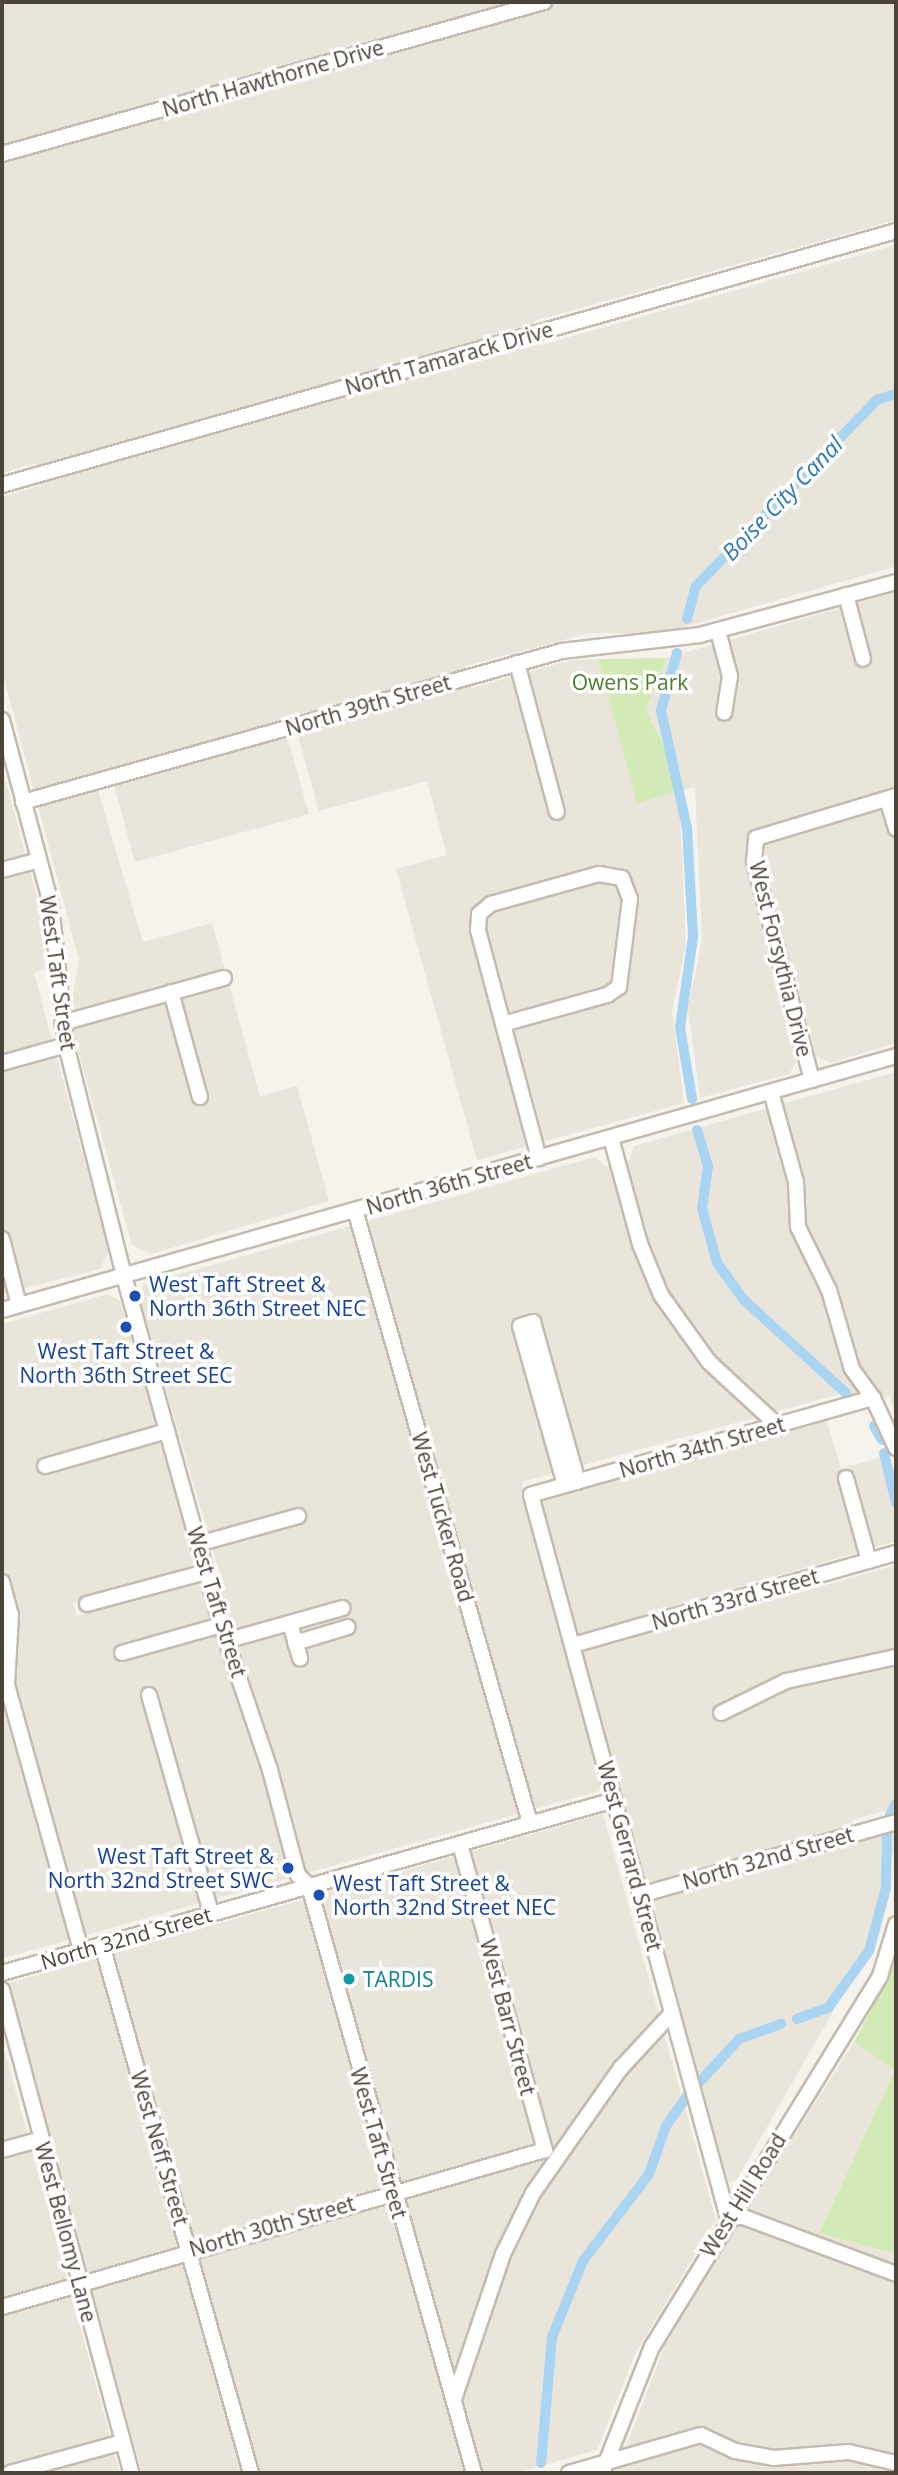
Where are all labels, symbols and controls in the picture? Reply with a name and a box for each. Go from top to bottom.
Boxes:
street label: North Hawthorne Drive [159,34,387,122]
street label: North Tamarack Drive [342,316,556,400]
water label: Boise City Canal [716,430,848,566]
street label: North 39th Street [282,669,454,741]
park label: Owens Park [572,669,688,695]
street label: West Forsythia Drive [744,858,818,1060]
street label: West Taft Street [35,894,81,1052]
street label: North 36th Street [363,1148,535,1220]
place label: West Taft Street & North 36th Street NEC [149,1271,366,1321]
marker: West Taft Street & North 36th Street NEC [127,1288,143,1304]
marker: West Taft Street & North 36th Street SEC [118,1319,134,1335]
place label: West Taft Street & North 36th Street SEC [19,1338,233,1388]
street label: North 34th Street [616,1411,788,1483]
street label: West Tucker Road [407,1429,479,1605]
street label: West Taft Street [182,1524,252,1680]
street label: North 33rd Street [649,1563,821,1635]
street label: West Gerrard Street [593,1758,667,1954]
street label: North 32nd Street [680,1822,856,1894]
place label: West Taft Street & North 32nd Street SWC [48,1843,274,1893]
marker: West Taft Street & North 32nd Street SWC [280,1860,296,1876]
place label: West Taft Street & North 32nd Street NEC [333,1870,556,1920]
marker: West Taft Street & North 32nd Street NEC [311,1887,327,1903]
street label: North 32nd Street [38,1902,214,1974]
street label: West Barr Street [475,1936,541,2098]
place label: TARDIS [363,1966,433,1992]
marker: TARDIS [341,1971,357,1987]
street label: West Taft Street [345,2065,413,2221]
street label: West Neff Street [126,2068,194,2228]
street label: West Hill Road [695,2129,791,2261]
street label: West Bellomy Lane [30,2139,102,2325]
street label: North 30th Street [186,2190,358,2262]

